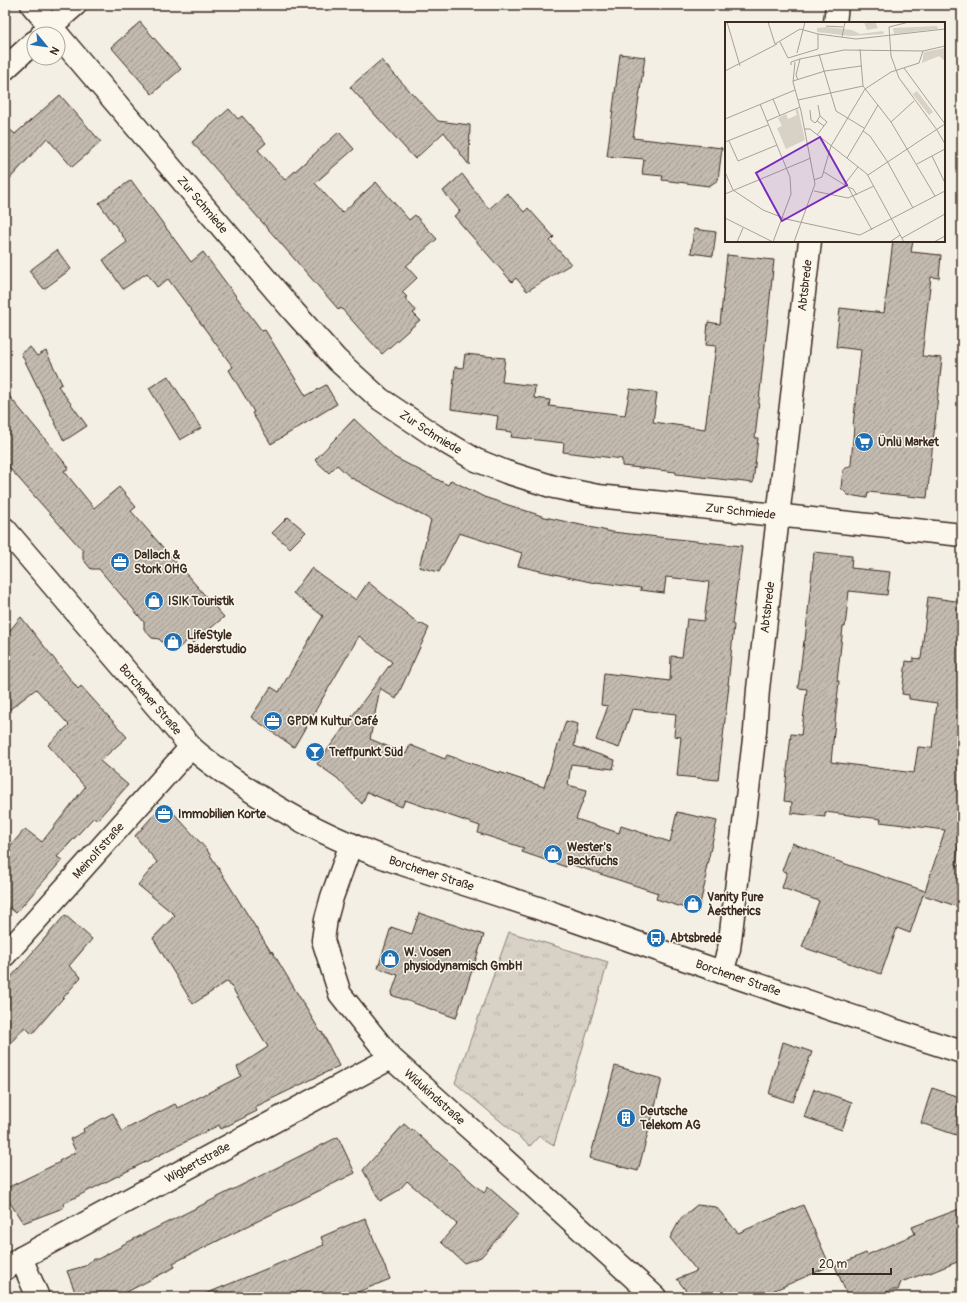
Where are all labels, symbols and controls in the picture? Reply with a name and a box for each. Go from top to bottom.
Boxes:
inset map [725,22,945,242]
north arrow [26,26,66,66]
text: N [47,44,62,58]
street label: Zur Schmiede [174,173,231,237]
street label: Abtsbrede [794,259,815,312]
street label: Zur Schmiede [397,407,464,457]
supermarket icon: Ünlü Market [853,431,875,453]
place label: Ünlü Market [878,434,940,450]
street label: Zur Schmiede [705,500,776,522]
place label: Dallach & Stork OHG [134,548,187,577]
office icon: Dallach & Stork OHG [109,551,131,573]
street label: Abtsbrede [757,581,778,634]
shop icon: ISIK Touristik [143,590,165,612]
place label: ISIK Touristik [168,594,235,609]
place label: LifeStyle Bäderstudio [187,628,247,657]
shop icon: LifeStyle Bäderstudio [162,631,184,653]
street label: Borchener Straße [116,661,185,738]
office icon: GPDM Kultur Café [262,710,284,732]
place label: GPDM Kultur Café [287,714,379,729]
bar icon: Treffpunkt Süd [304,741,326,763]
place label: Treffpunkt Süd [328,745,403,760]
office icon: Immobilien Korte [153,803,175,825]
place label: Immobilien Korte [178,807,267,822]
street label: Meinolfstraße [69,819,127,882]
place label: Wester's Backfuchs [567,840,619,869]
shop icon: Wester's Backfuchs [542,843,564,865]
street label: Borchener Straße [387,852,476,894]
place label: Vanity Pure Àestherics [707,890,765,919]
shop icon: Vanity Pure Àestherics [682,893,704,915]
bus stop icon: Abtsbrede [645,927,667,949]
place label: Abtsbrede [670,931,723,946]
place label: W. Vosen physiodynamisch GmbH [404,945,523,974]
shop icon: W. Vosen physiodynamisch GmbH [379,948,401,970]
street label: Borchener Straße [694,956,783,999]
street label: Widukindstraße [401,1066,468,1128]
place label: Deutsche Telekom AG [639,1104,701,1133]
building icon: Deutsche Telekom AG [615,1107,637,1129]
street label: Wigbertstraße [162,1139,233,1186]
scale bar [813,1250,891,1276]
text: 20 m [819,1257,848,1272]

